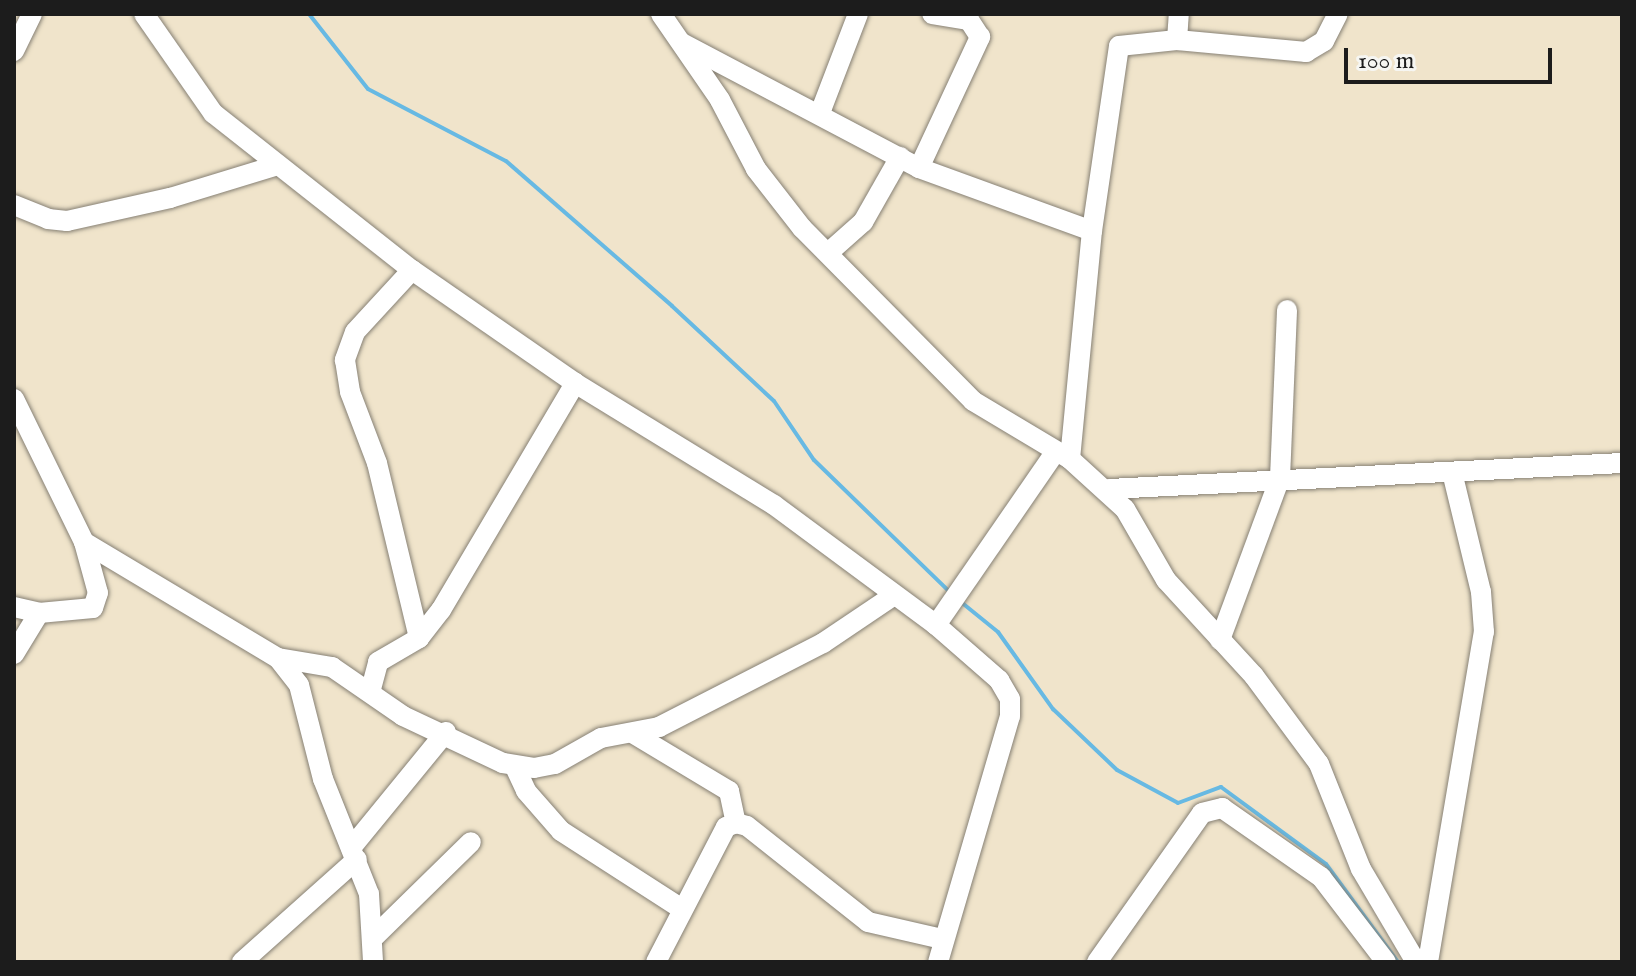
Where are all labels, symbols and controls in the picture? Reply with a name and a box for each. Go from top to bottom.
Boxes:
scale bar [1348,32,1556,82]
text: 100 m [1358,46,1414,77]

